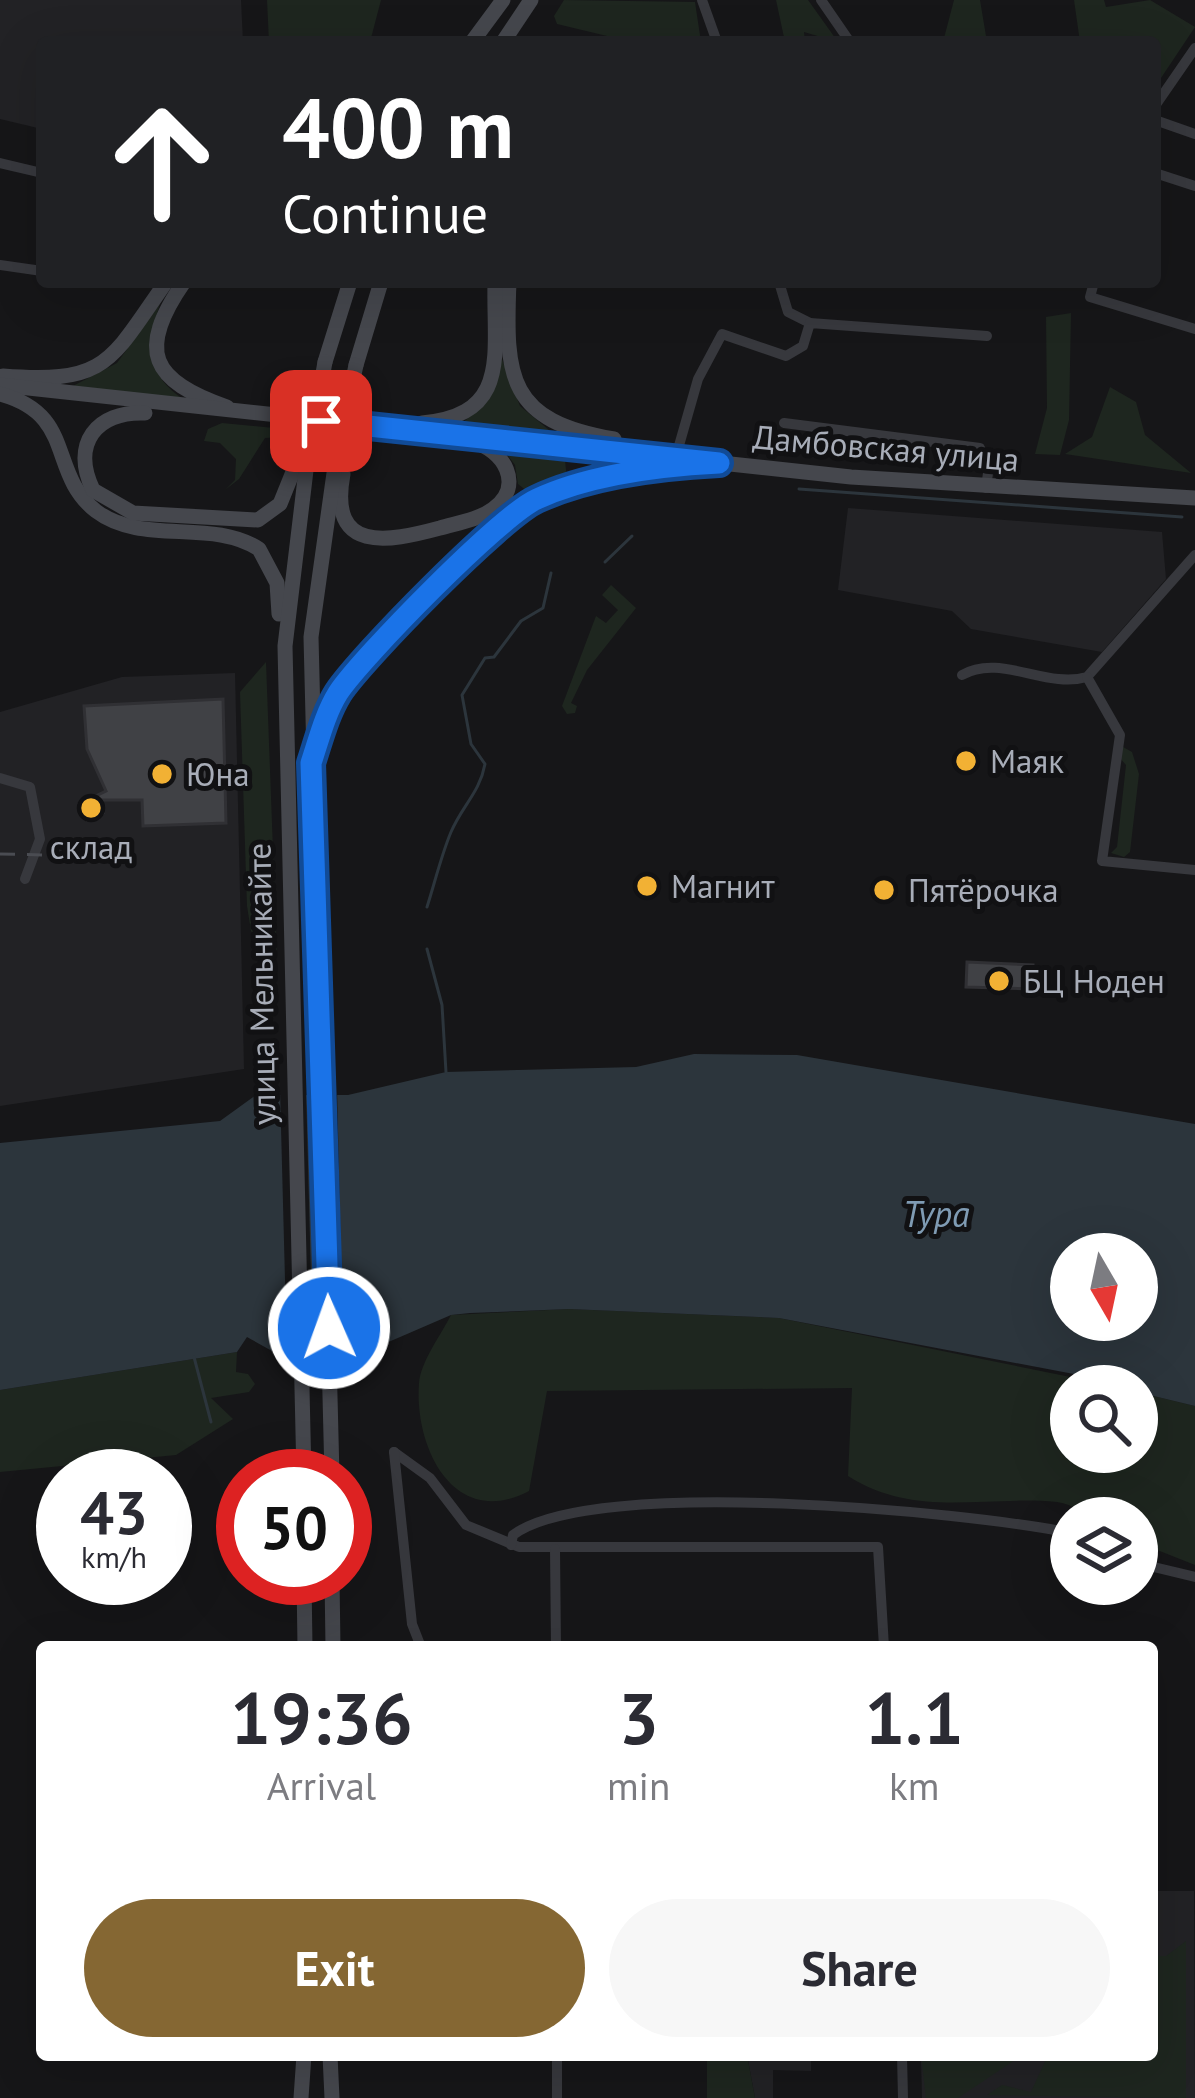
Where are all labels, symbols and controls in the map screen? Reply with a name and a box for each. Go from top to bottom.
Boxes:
text: 400 m [282,72,514,181]
icon: ahead [84,84,240,240]
text: Continue [282,178,488,248]
pin [270,370,372,472]
icon: arrive [288,388,354,454]
street label: Дамбовская улица [751,414,1021,481]
place label: Маяк [990,739,1064,782]
marker: Маяк [953,748,979,774]
place label: Юна [186,752,250,795]
marker: Юна [149,761,175,787]
marker: склад [78,795,104,821]
place label: склад [50,825,132,868]
street label: улица Мельникайте [237,843,284,1125]
place label: Магнит [671,864,775,907]
place label: Пятёрочка [908,868,1059,911]
marker: Магнит [634,873,660,899]
marker: Пятёрочка [871,877,897,903]
place label: БЦ Ноден [1023,959,1165,1002]
marker: БЦ Ноден [986,968,1012,994]
water label: Тура [902,1190,970,1237]
north arrow [1050,1233,1158,1341]
map controls [1050,1233,1158,1605]
position arrow [266,1265,392,1391]
button: search [1050,1365,1158,1473]
speed limit sign: 50 [216,1449,372,1605]
text: 43 [80,1473,148,1551]
button: layers [1050,1497,1158,1605]
text: km/h [81,1537,147,1576]
text: 19:36 [230,1671,413,1764]
text: 3 [618,1671,659,1764]
text: 1.1 [865,1671,964,1764]
text: Arrival [267,1760,376,1811]
text: min [607,1760,670,1811]
text: km [889,1760,939,1811]
button: Exit [84,1899,585,2037]
button: Share [609,1899,1110,2037]

